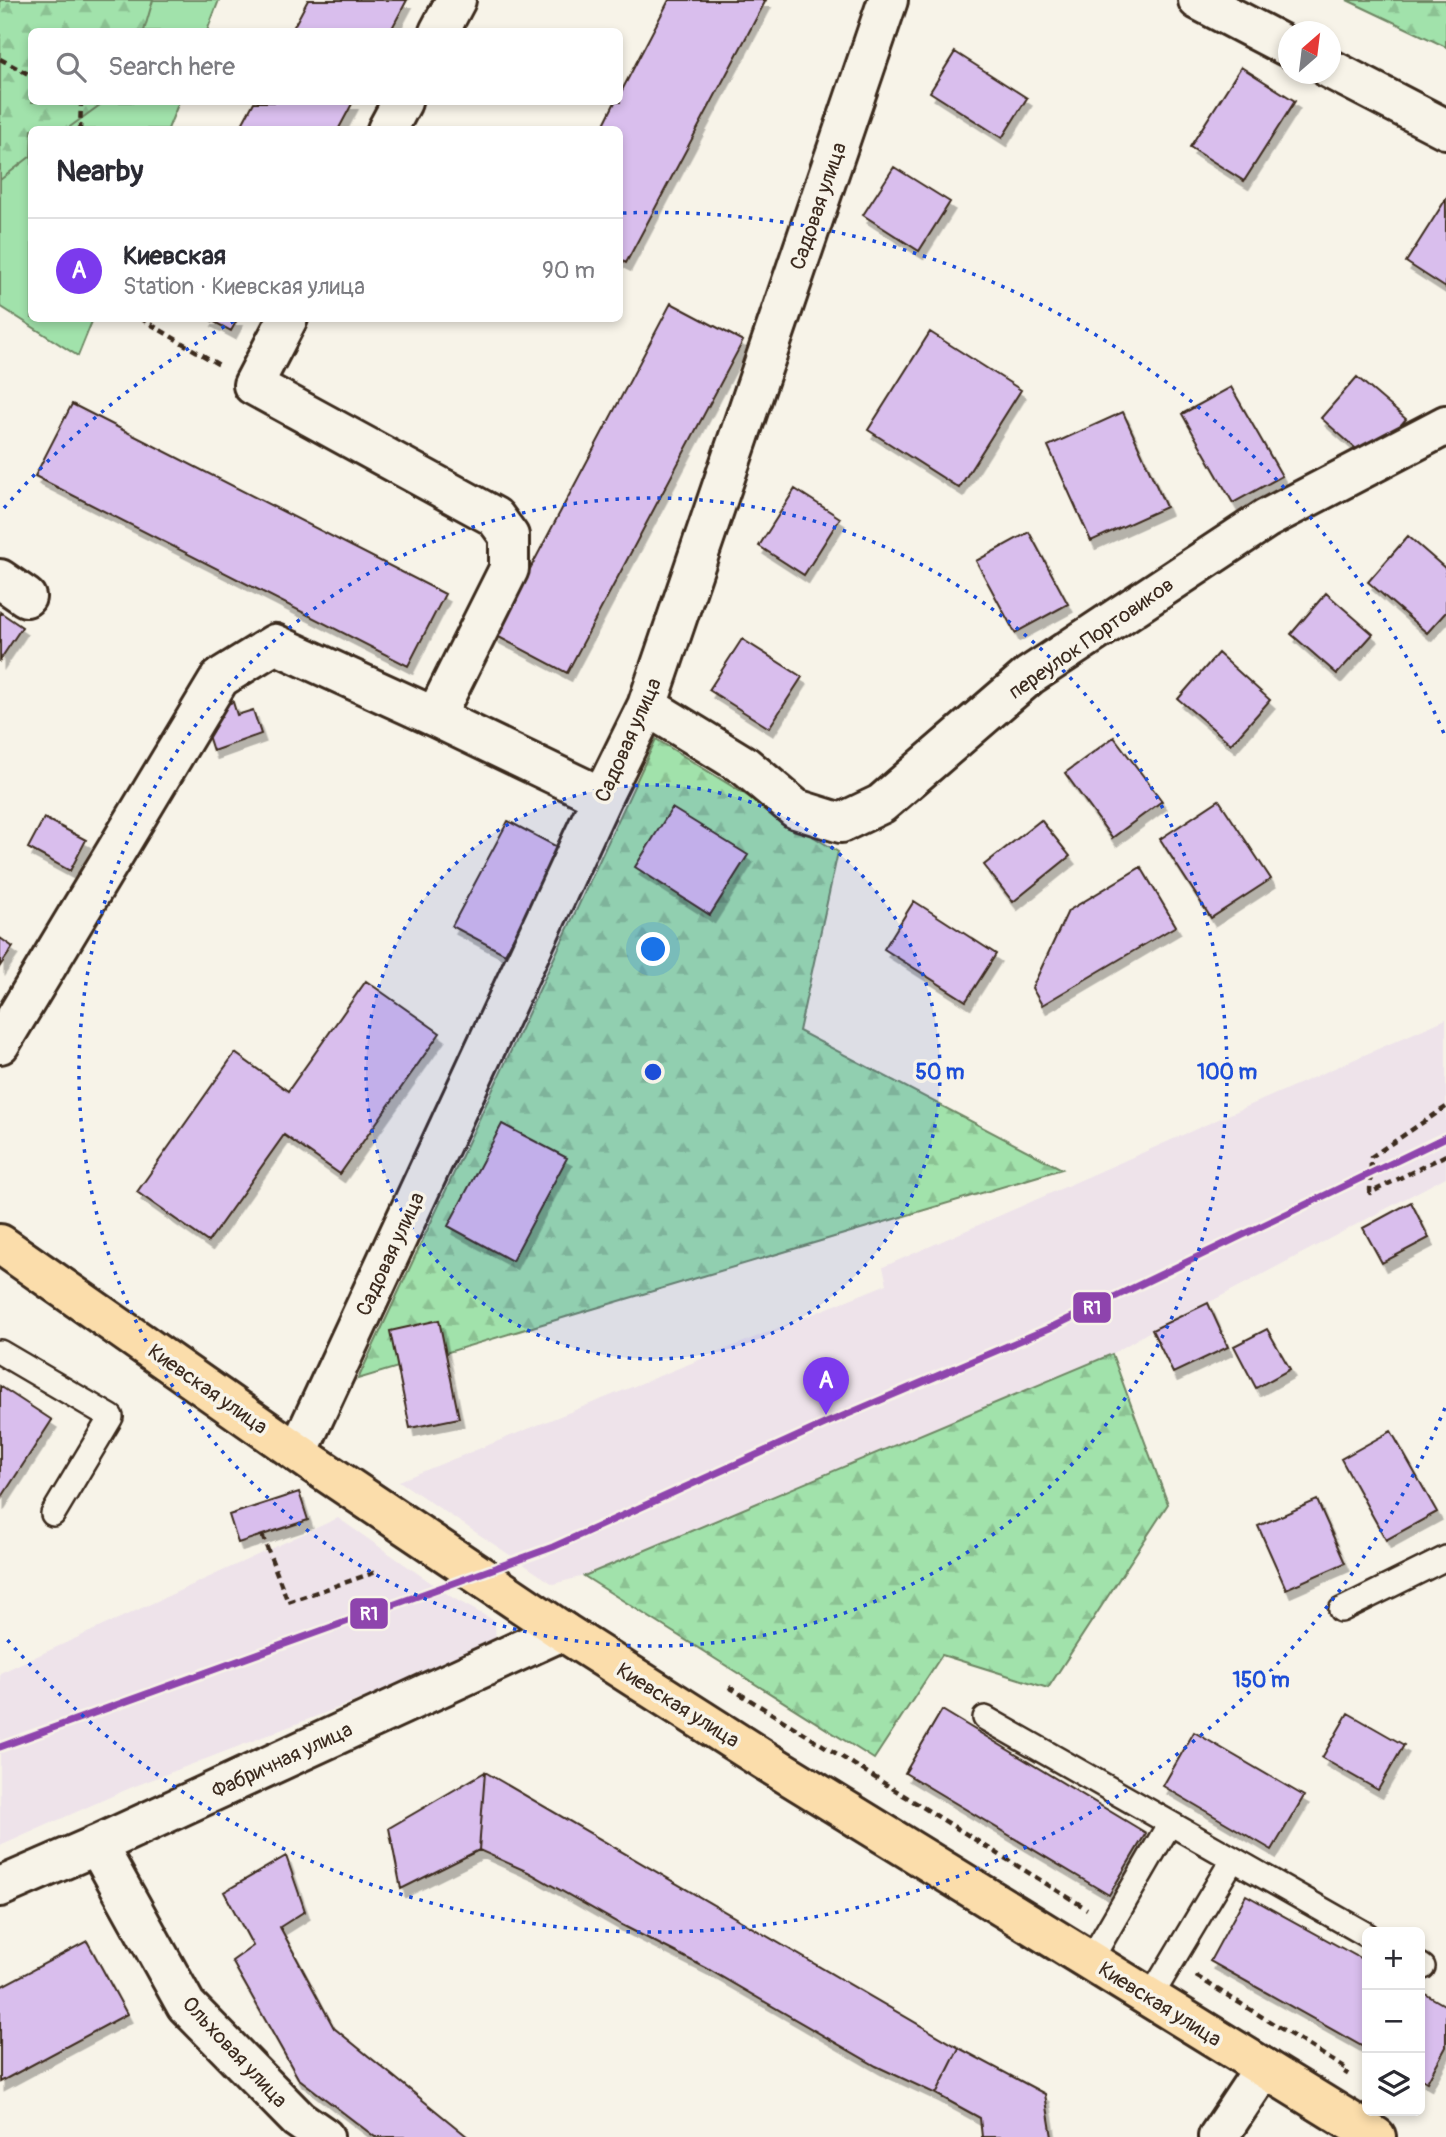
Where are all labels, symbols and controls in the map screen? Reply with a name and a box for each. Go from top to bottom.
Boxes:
north arrow [1278,21,1341,84]
search box [28,28,623,105]
icon: search [52,48,90,86]
text: Search here [108,51,235,83]
street label: Садовая улица [784,139,853,274]
text: Nearby [56,153,143,190]
text: Киевская [123,240,226,272]
text: A [72,256,86,285]
text: 90 m [542,256,595,285]
text: Station · Киевская улица [123,272,365,301]
street label: переулок Портовиков [1003,571,1179,706]
street label: Садовая улица [589,674,668,807]
your location [636,932,670,966]
text: 50 m [916,1059,965,1086]
text: 100 m [1197,1059,1257,1086]
centre of rings [641,1060,665,1084]
street label: Садовая улица [350,1188,431,1320]
line badge: R1 [1072,1291,1112,1324]
text: R1 [1083,1296,1101,1320]
street label: Киевская улица [143,1338,273,1441]
pin: A [803,1357,849,1415]
line badge: R1 [349,1597,389,1630]
text: R1 [360,1602,378,1626]
street label: Киевская улица [611,1657,744,1754]
text: 150 m [1232,1667,1290,1694]
street label: Фабричная улица [208,1716,357,1805]
map controls [1362,1927,1425,2116]
button: + [1362,1927,1425,1990]
street label: Киевская улица [1093,1956,1226,2053]
button: − [1362,1990,1425,2053]
street label: Ольховая улица [176,1991,293,2114]
button: layers [1362,2053,1425,2116]

